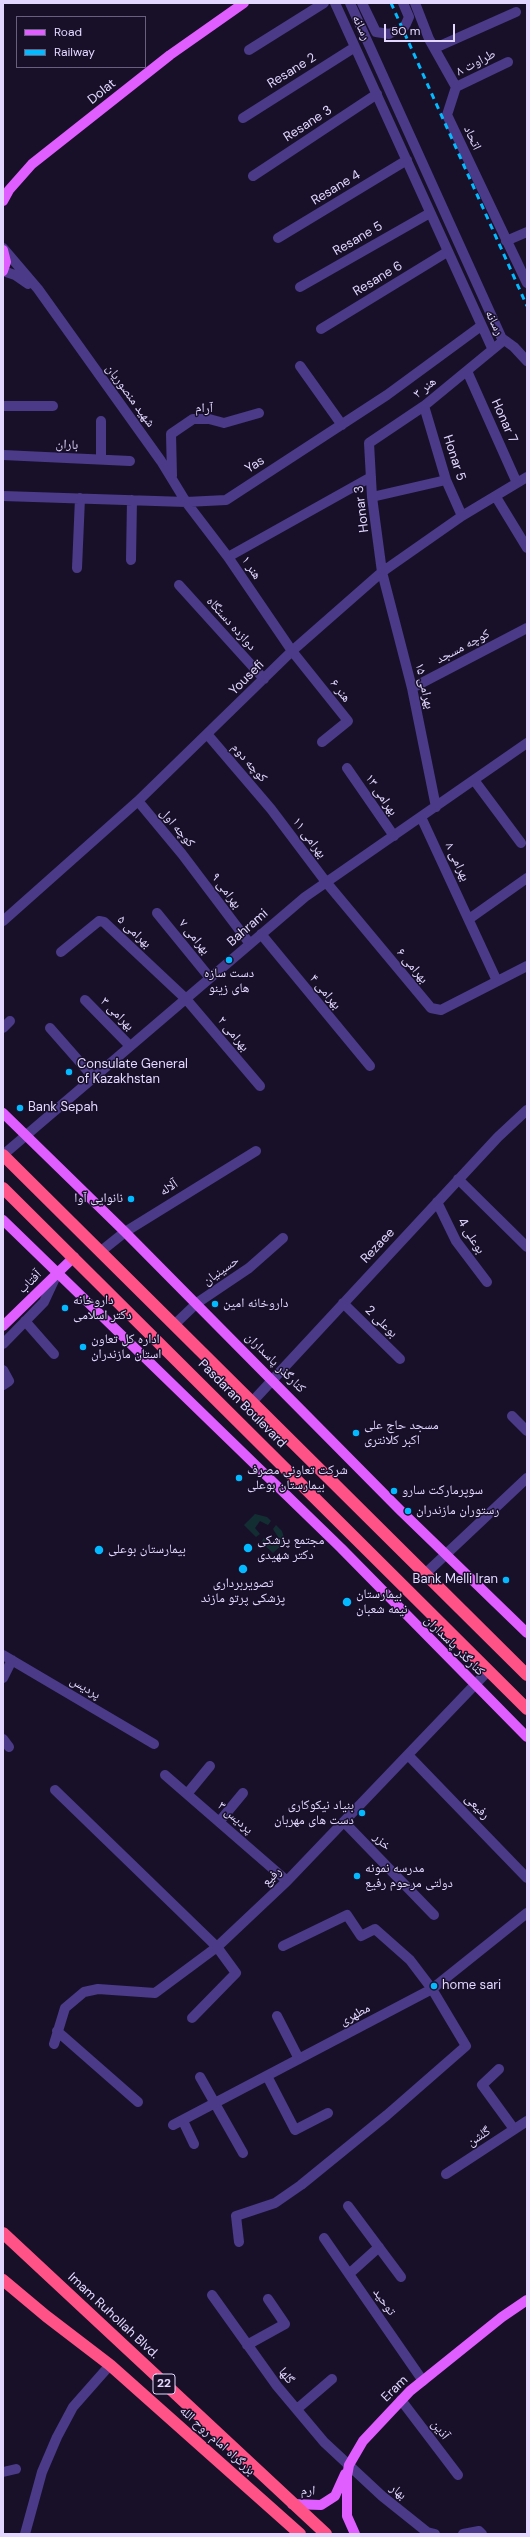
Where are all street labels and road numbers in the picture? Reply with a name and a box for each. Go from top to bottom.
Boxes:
street label: رسانه [348,13,374,43]
street label: طراوت ۸ [454,46,498,80]
street label: Resane 2 [265,50,319,92]
street label: Dolat [85,76,119,108]
street label: Resane 3 [281,103,335,145]
street label: اتحاد [460,123,484,153]
street label: Resane 4 [309,167,363,209]
street label: Resane 5 [330,219,386,259]
street label: Resane 6 [351,258,405,300]
street label: رسانه [481,308,507,338]
street label: شهید منصوریان [102,361,158,431]
street label: هنر ۳ [410,374,440,402]
street label: Honar 7 [487,397,521,445]
street label: آرام [195,401,213,417]
street label: Honar 5 [439,433,469,483]
street label: باران [55,437,79,453]
street label: Yas [242,453,268,477]
street label: Honar 3 [351,485,373,533]
street label: هنر ۱ [238,553,264,583]
street label: دوازده دستگاه [203,594,259,654]
street label: کوچه مسجد [434,626,492,668]
street label: Yousefi [226,657,268,699]
street label: بهرامی ۱۵ [411,661,437,711]
street label: هنر ۶ [326,676,354,706]
street label: کوچه دوم [228,740,270,786]
street label: بهرامی ۱۳ [361,771,401,819]
street label: کوچه اول [156,805,198,851]
street label: بهرامی ۱۱ [289,815,329,861]
street label: بهرامی ۸ [441,840,473,884]
street label: بهرامی ۹ [207,870,245,912]
street label: Bahrami [224,906,272,950]
street label: بهرامی ۵ [114,912,154,952]
street label: بهرامی ۷ [175,916,213,958]
street label: بهرامی ۶ [393,945,431,987]
street label: بهرامی ۴ [306,971,344,1013]
street label: بهرامی ۳ [97,994,137,1034]
street label: بهرامی ۲ [214,1013,252,1055]
street label: آلاله [157,1176,181,1200]
street label: بوعلی 4 [454,1215,488,1257]
street label: Rezaee [358,1225,398,1267]
street label: حسینیان [200,1253,242,1289]
street label: آفتاب [15,1267,45,1297]
street label: بوعلی 2 [361,1303,401,1341]
street label: کنارگذر پاسداران [242,1330,308,1396]
street label: Pasdaran Boulevard [195,1357,289,1451]
street label: کنارگذر پاسداران [421,1613,487,1679]
street label: پردیس [67,1673,103,1703]
street label: رفیعی [461,1791,493,1823]
street label: پردیس ۳ [214,1798,256,1838]
street label: خزر [370,1830,394,1854]
street label: رفیع [259,1864,285,1890]
street label: مطهری [337,2001,373,2029]
street label: گلشن [464,2124,494,2150]
street label: Imam Ruhollah Blvd. [64,2270,162,2362]
street label: توحید [369,2285,399,2319]
street label: گلها [275,2365,297,2387]
street label: Eram [379,2373,411,2405]
road number: 22 [153,2374,175,2394]
street label: بزرگراه امام روح الله [176,2403,258,2479]
street label: آذین [428,2417,452,2443]
street label: بهار [387,2481,409,2503]
street label: ارم [300,2483,316,2499]

